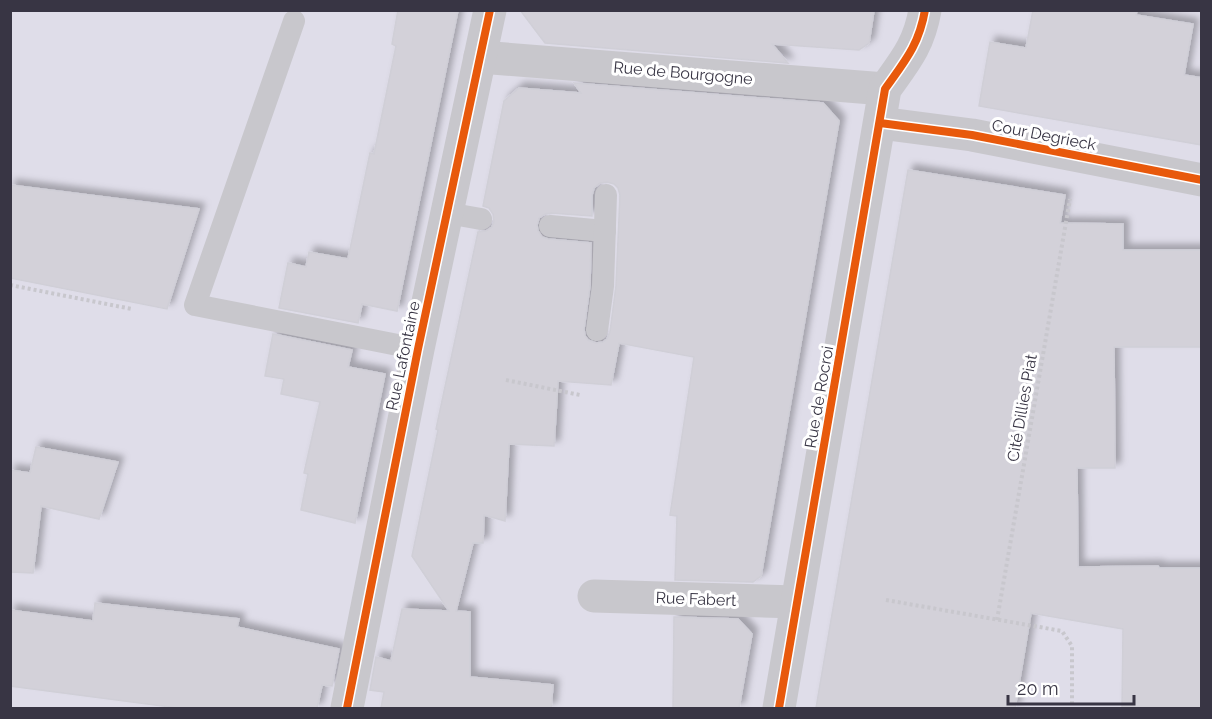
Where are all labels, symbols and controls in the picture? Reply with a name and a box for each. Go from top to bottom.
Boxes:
street label: Rue de Bourgogne [613,57,753,89]
street label: Cour Degrieck [990,116,1098,155]
street label: Rue Lafontaine [382,300,424,412]
street label: Rue de Rocroi [801,344,837,450]
street label: Cité Dillies Piat [1003,352,1041,463]
street label: Rue Fabert [655,588,737,610]
scale bar [1008,668,1134,706]
text: 20 m [1017,678,1059,699]

